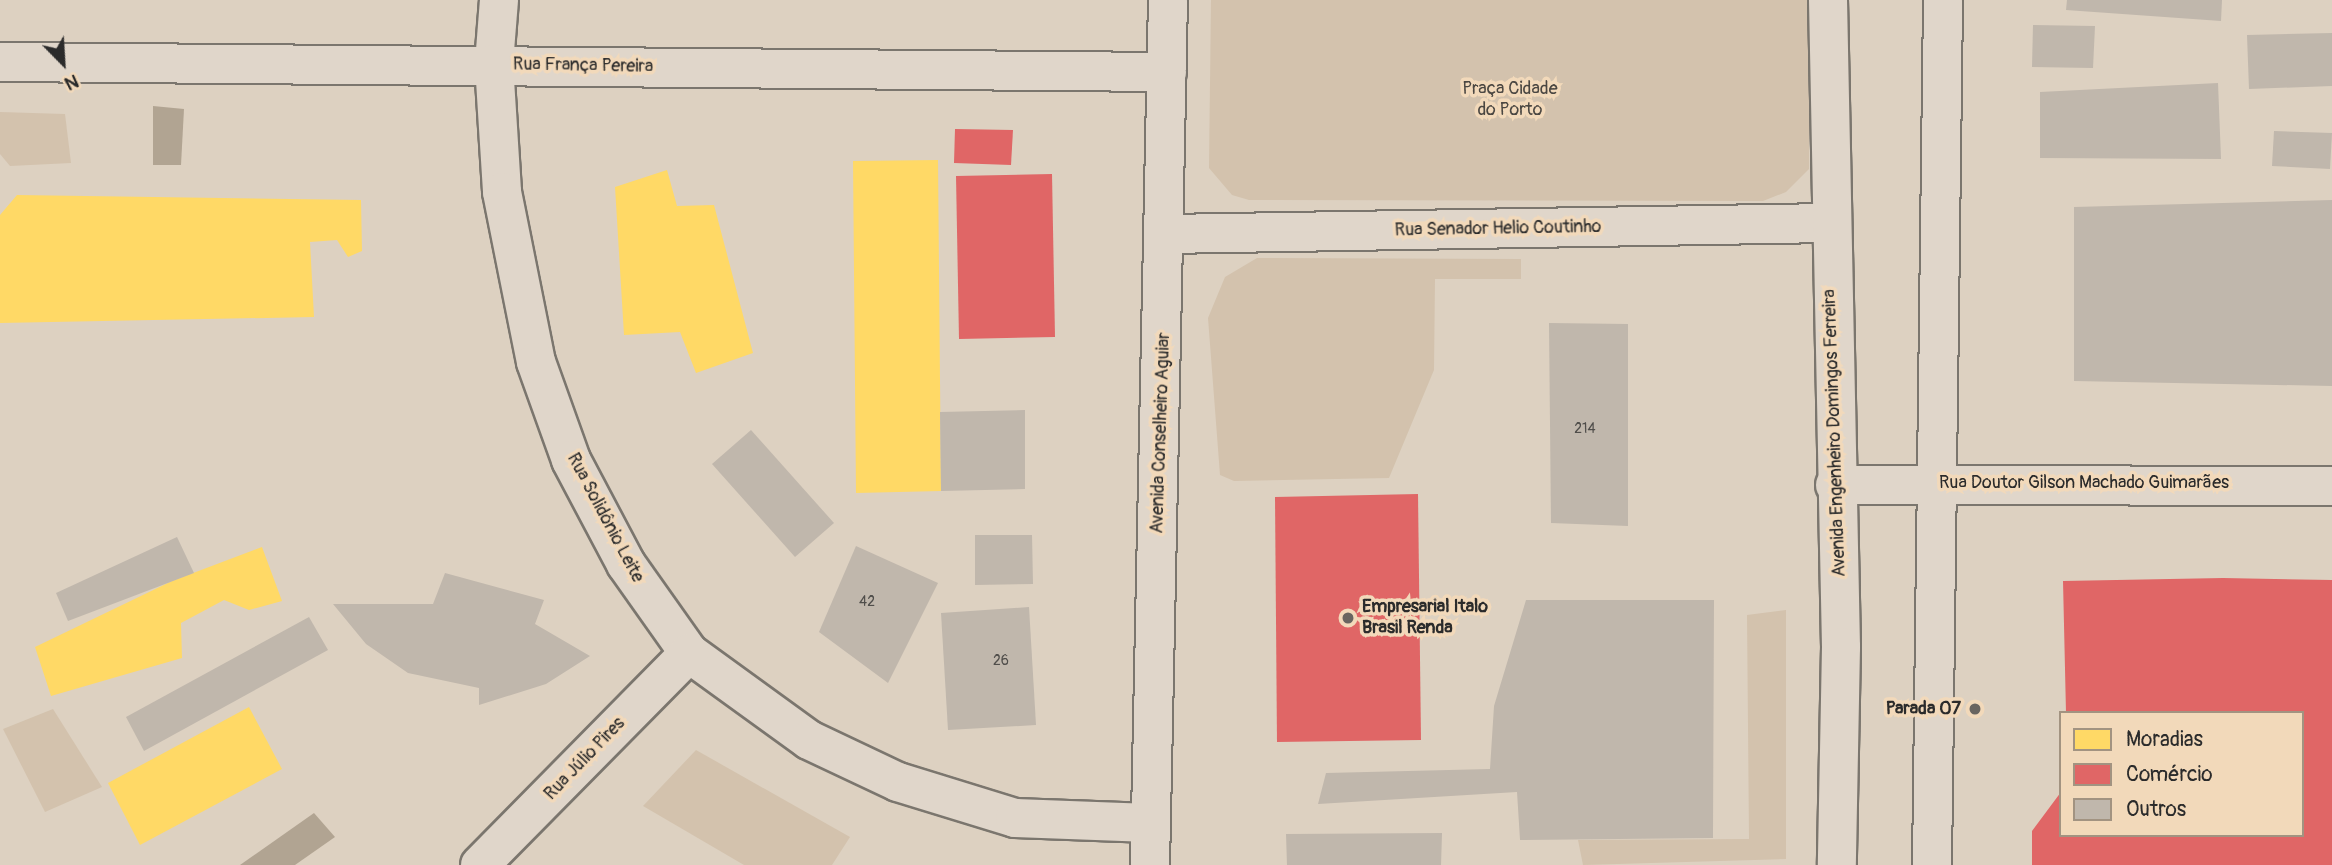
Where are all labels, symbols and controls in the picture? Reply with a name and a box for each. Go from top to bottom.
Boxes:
north arrow [28,28,98,98]
street label: Rua França Pereira [513,54,653,78]
text: N [61,69,82,96]
park label: Praça Cidade do Porto [1462,79,1558,122]
street label: Rua Senador Helio Coutinho [1394,216,1602,242]
street label: Avenida Engenheiro Domingos Ferreira [1819,289,1851,577]
street label: Avenida Conselheiro Aguiar [1147,332,1175,534]
house number: 214 [1574,421,1596,437]
street label: Rua Solidônio Leite [562,450,648,586]
street label: Rua Doutor Gilson Machado Guimarães [1939,472,2229,494]
house number: 42 [859,594,875,610]
place label: Empresarial Italo Brasil Renda [1362,597,1488,640]
marker: Empresarial Italo Brasil Renda [1340,610,1356,626]
house number: 26 [993,653,1009,669]
place label: Parada 07 [1886,698,1961,720]
marker: Parada 07 [1967,701,1983,717]
legend [2059,711,2304,837]
street label: Rua Júlio Pires [540,713,630,805]
text: Moradias [2126,726,2203,753]
text: Comércio [2126,761,2213,788]
text: Outros [2126,796,2186,823]

